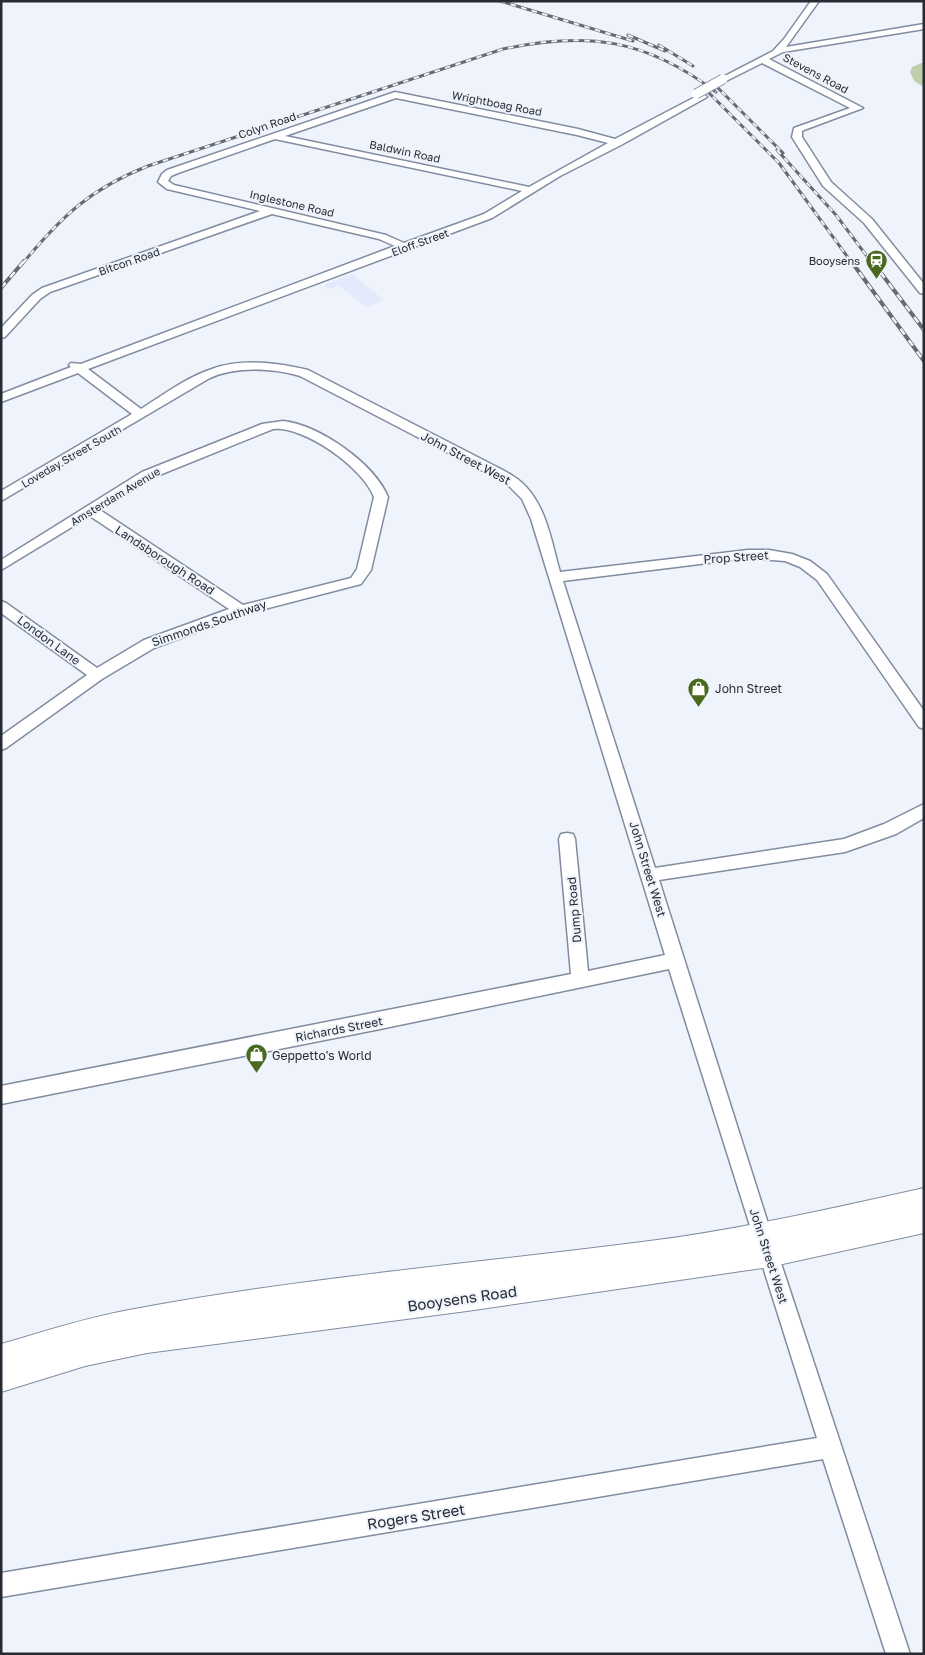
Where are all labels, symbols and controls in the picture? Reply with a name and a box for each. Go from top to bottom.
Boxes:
street label: Stevens Road [781,50,851,96]
street label: Wrightboag Road [451,88,543,118]
street label: Colyn Road [237,109,297,141]
street label: Baldwin Road [368,137,442,165]
street label: Inglestone Road [248,187,336,219]
street label: Eloff Street [390,226,450,258]
street label: Bitcon Road [97,244,161,278]
station icon: Booysens [864,248,888,279]
place label: Booysens [809,254,860,267]
street label: Loveday Street South [19,422,123,490]
street label: John Street West [419,428,514,488]
street label: Amsterdam Avenue [68,464,162,528]
street label: Landsborough Road [112,522,218,598]
street label: Prop Street [703,547,769,567]
street label: Simmonds Southway [150,596,269,650]
street label: London Lane [15,612,84,668]
shop icon: John Street [687,676,711,707]
place label: John Street [715,681,782,696]
street label: John Street West [626,819,670,919]
street label: Dump Road [564,876,584,944]
street label: Richards Street [294,1013,384,1045]
shop icon: Geppetto's World [244,1043,268,1074]
place label: Geppetto's World [272,1048,372,1063]
street label: John Street West [747,1206,792,1306]
street label: Booysens Road [406,1281,518,1315]
street label: Rogers Street [366,1499,466,1533]

